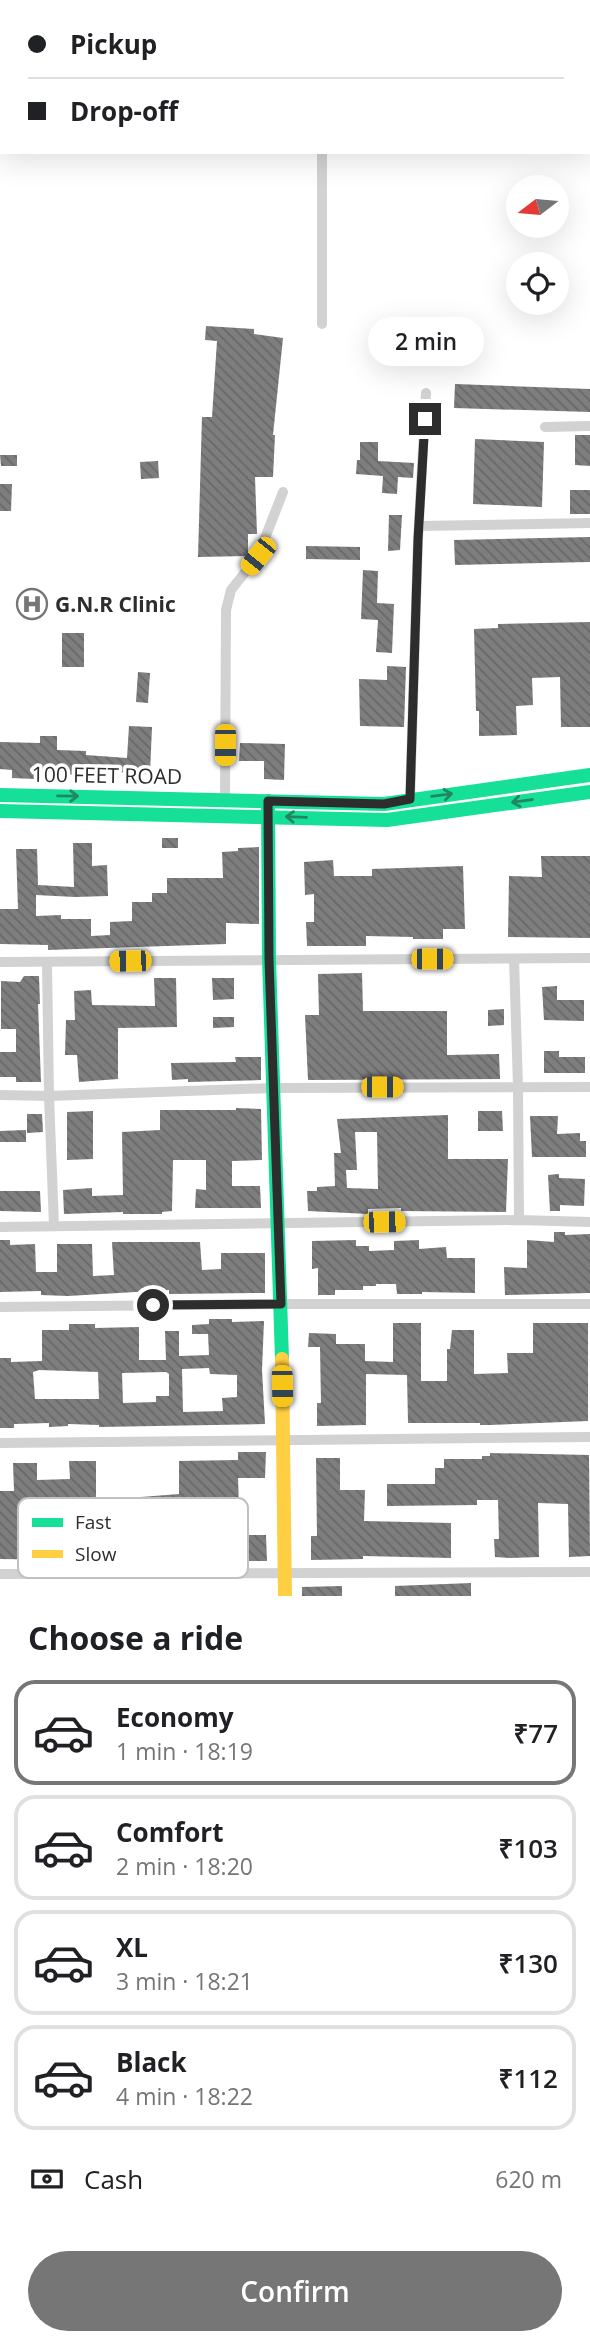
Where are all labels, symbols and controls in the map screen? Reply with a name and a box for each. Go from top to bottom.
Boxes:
text: Pickup [70,26,157,62]
text: Drop-off [70,93,178,129]
north arrow [506,175,569,238]
map controls [506,175,569,315]
button: locate [506,252,569,315]
callout: 2 min [367,318,483,366]
text: 2 min [395,325,457,357]
route end [409,403,441,435]
car [237,533,280,579]
hospital icon: G.N.R Clinic [15,587,49,621]
place label: G.N.R Clinic [55,590,176,618]
car [215,724,236,766]
street label: 100 FEET ROAD [32,760,182,790]
one-way arrow [430,788,453,801]
one-way arrow [56,789,79,803]
one-way arrow [512,795,534,808]
one-way arrow [285,811,308,824]
car [412,949,454,970]
car [109,950,152,972]
car [362,1077,404,1098]
car [363,1211,406,1233]
route start [137,1289,169,1321]
car [272,1365,293,1407]
legend [18,1498,248,1578]
text: Fast [75,1509,111,1535]
text: Slow [75,1541,117,1567]
text: Choose a ride [28,1616,243,1659]
text: Economy [116,1699,234,1735]
icon: car [32,1701,95,1764]
text: ₹77 [513,1715,558,1751]
text: 1 min · 18:19 [116,1735,253,1767]
text: Comfort [116,1814,223,1850]
icon: car [32,1816,95,1879]
text: ₹103 [499,1830,558,1866]
text: 2 min · 18:20 [116,1850,253,1882]
text: XL [116,1929,148,1965]
icon: car [32,1931,95,1994]
text: ₹130 [499,1945,558,1981]
text: 3 min · 18:21 [116,1965,253,1997]
text: Black [116,2044,187,2080]
icon: car [32,2046,95,2109]
text: ₹112 [499,2060,558,2096]
text: 4 min · 18:22 [116,2080,253,2112]
icon: cash [28,2160,66,2198]
text: Cash [84,2161,143,2197]
text: 620 m [495,2163,562,2195]
button: Confirm [28,2251,562,2331]

